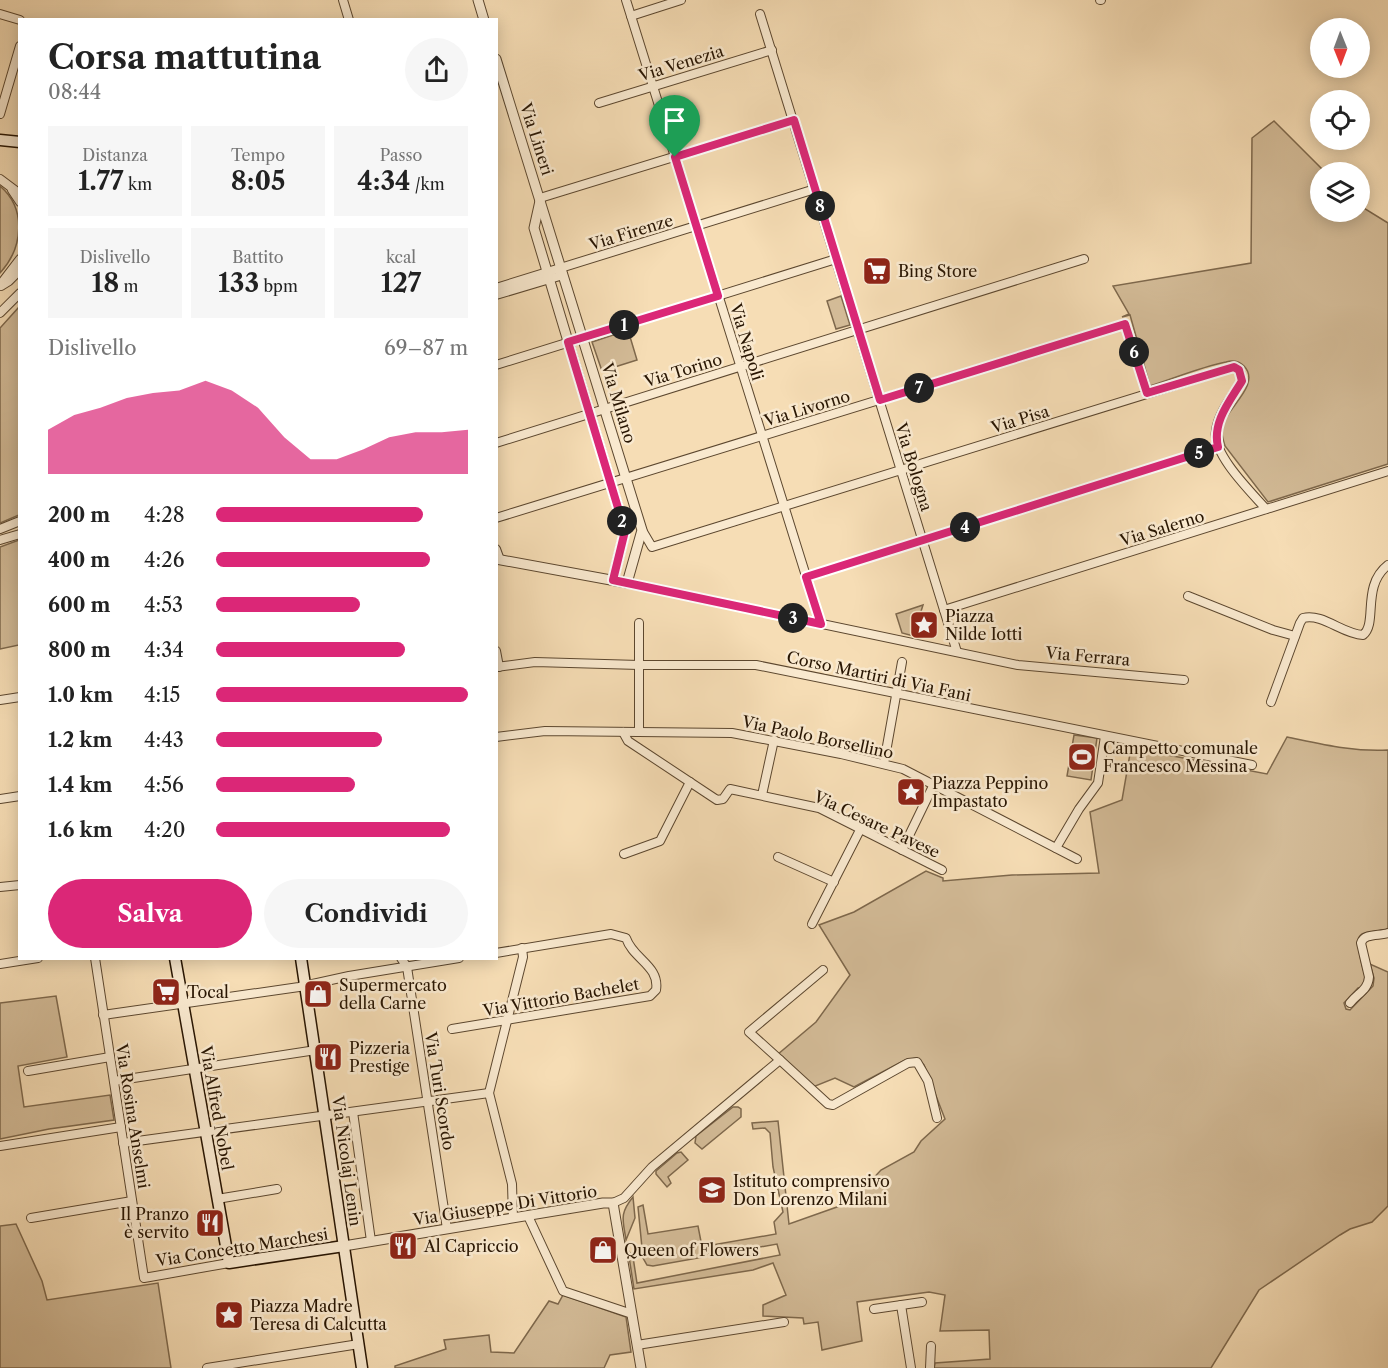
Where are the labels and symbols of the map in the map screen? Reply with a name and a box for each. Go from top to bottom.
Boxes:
north arrow [1310,18,1370,78]
street label: Via Venezia [635,40,727,86]
pin [649,95,700,157]
street label: Via Lineri [516,99,558,178]
pin: 8 [805,191,835,221]
street label: Via Firenze [586,210,675,255]
supermarket icon: Bing Store [861,255,893,287]
place label: Bing Store [898,261,977,281]
street label: Via Napoli [726,300,768,383]
pin: 1 [609,310,639,340]
pin: 6 [1119,337,1149,367]
street label: Via Torino [641,349,724,392]
street label: Via Milano [597,359,641,446]
pin: 7 [904,373,934,403]
street label: Via Livorno [761,385,853,431]
street label: Via Pisa [988,401,1052,438]
street label: Via Bologna [891,419,937,514]
pin: 5 [1184,438,1214,468]
pin: 2 [607,506,637,536]
street label: Via Salerno [1116,506,1207,551]
pin: 4 [950,512,980,542]
pin: 3 [778,603,808,633]
place label: Piazza Nilde Iotti [945,606,1022,644]
place icon: Piazza Nilde Iotti [908,609,940,641]
street label: Via Ferrara [1044,642,1132,670]
street label: Corso Martiri di Via Fani [785,647,973,705]
street label: Via Paolo Borsellino [740,711,896,763]
place label: Campetto comunale Francesco Messina [1103,738,1258,776]
sports icon: Campetto comunale Francesco Messina [1066,741,1098,773]
place label: Piazza Peppino Impastato [932,773,1049,811]
place icon: Piazza Peppino Impastato [895,776,927,808]
street label: Via Cesare Pavese [810,786,943,862]
street label: Via Vittorio Bachelet [481,973,641,1021]
place label: Supermercato della Carne [339,975,447,1013]
supermarket icon: Tocal [150,976,182,1008]
shop icon: Supermercato della Carne [302,978,334,1010]
place label: Tocal [187,982,229,1002]
street label: Via Turi Scordo [421,1029,459,1152]
place label: Pizzeria Prestige [349,1038,411,1076]
street label: Via Rosina Anselmi [112,1041,154,1190]
restaurant icon: Pizzeria Prestige [312,1041,344,1073]
street label: Via Alfred Nobel [196,1043,238,1172]
street label: Via Nicolaj Lenin [328,1094,366,1227]
place label: Istituto comprensivo Don Lorenzo Milani [733,1171,890,1209]
school or university icon: Istituto comprensivo Don Lorenzo Milani [696,1174,728,1206]
street label: Via Giuseppe Di Vittorio [411,1181,599,1230]
place label: Il Pranzo è servito [120,1204,189,1242]
restaurant icon: Il Pranzo è servito [194,1207,226,1239]
street label: Via Concetto Marchesi [153,1223,330,1271]
restaurant icon: Al Capriccio [387,1230,419,1262]
shop icon: Queen of Flowers [587,1234,619,1266]
place label: Al Capriccio [423,1236,519,1256]
place label: Queen of Flowers [624,1240,759,1260]
place label: Piazza Madre Teresa di Calcutta [250,1296,387,1334]
place icon: Piazza Madre Teresa di Calcutta [213,1299,245,1331]

